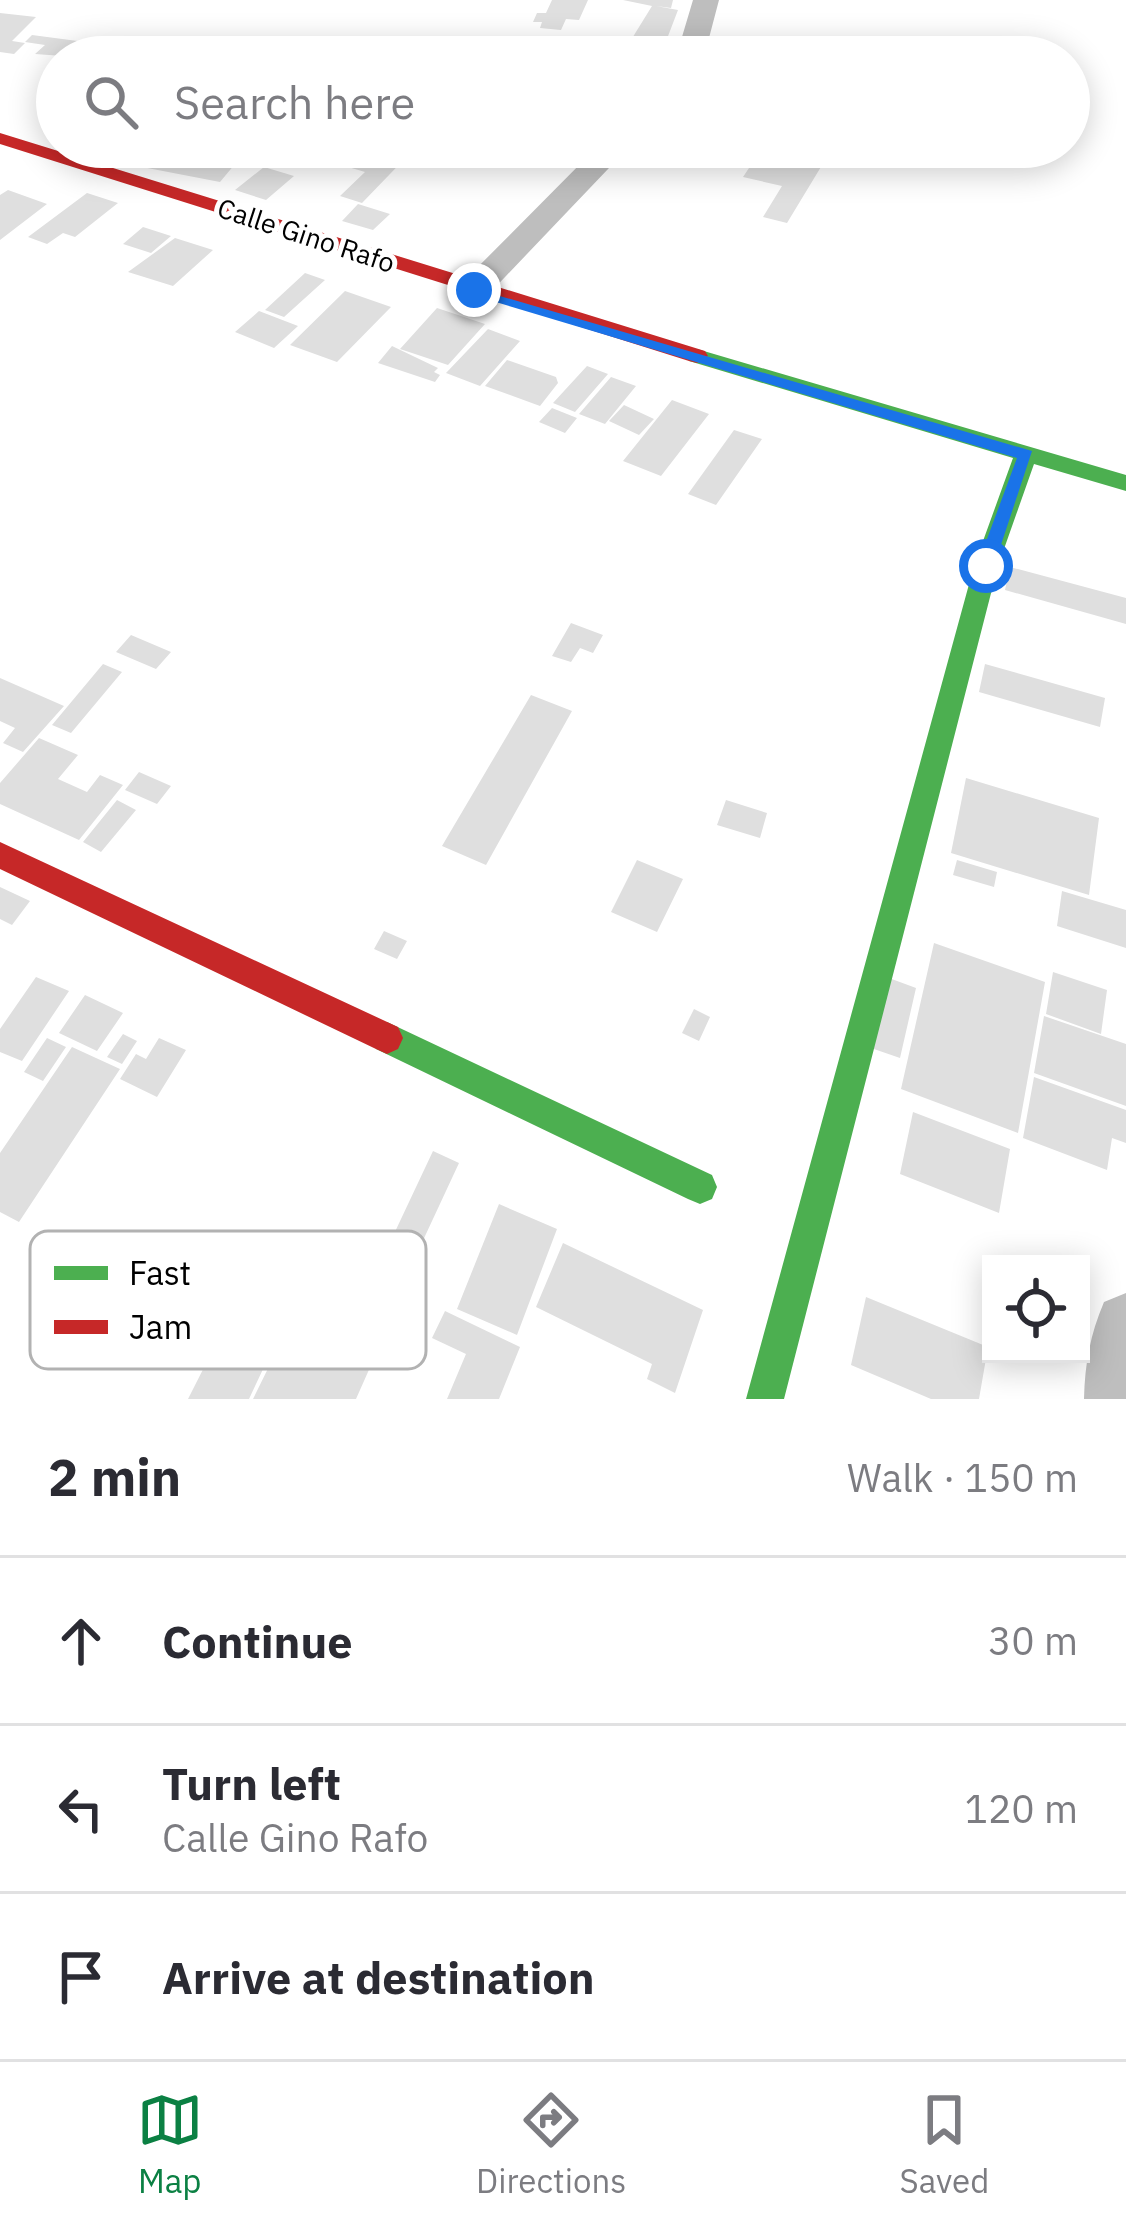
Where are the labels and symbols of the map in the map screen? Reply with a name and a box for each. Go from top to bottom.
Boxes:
street label: Calle Gino Rafo [213,189,400,280]
route end [447,263,501,317]
route start [959,539,1013,593]
legend [30,1231,426,1369]
text: Fast [129,1251,191,1294]
text: Jam [129,1305,192,1348]

